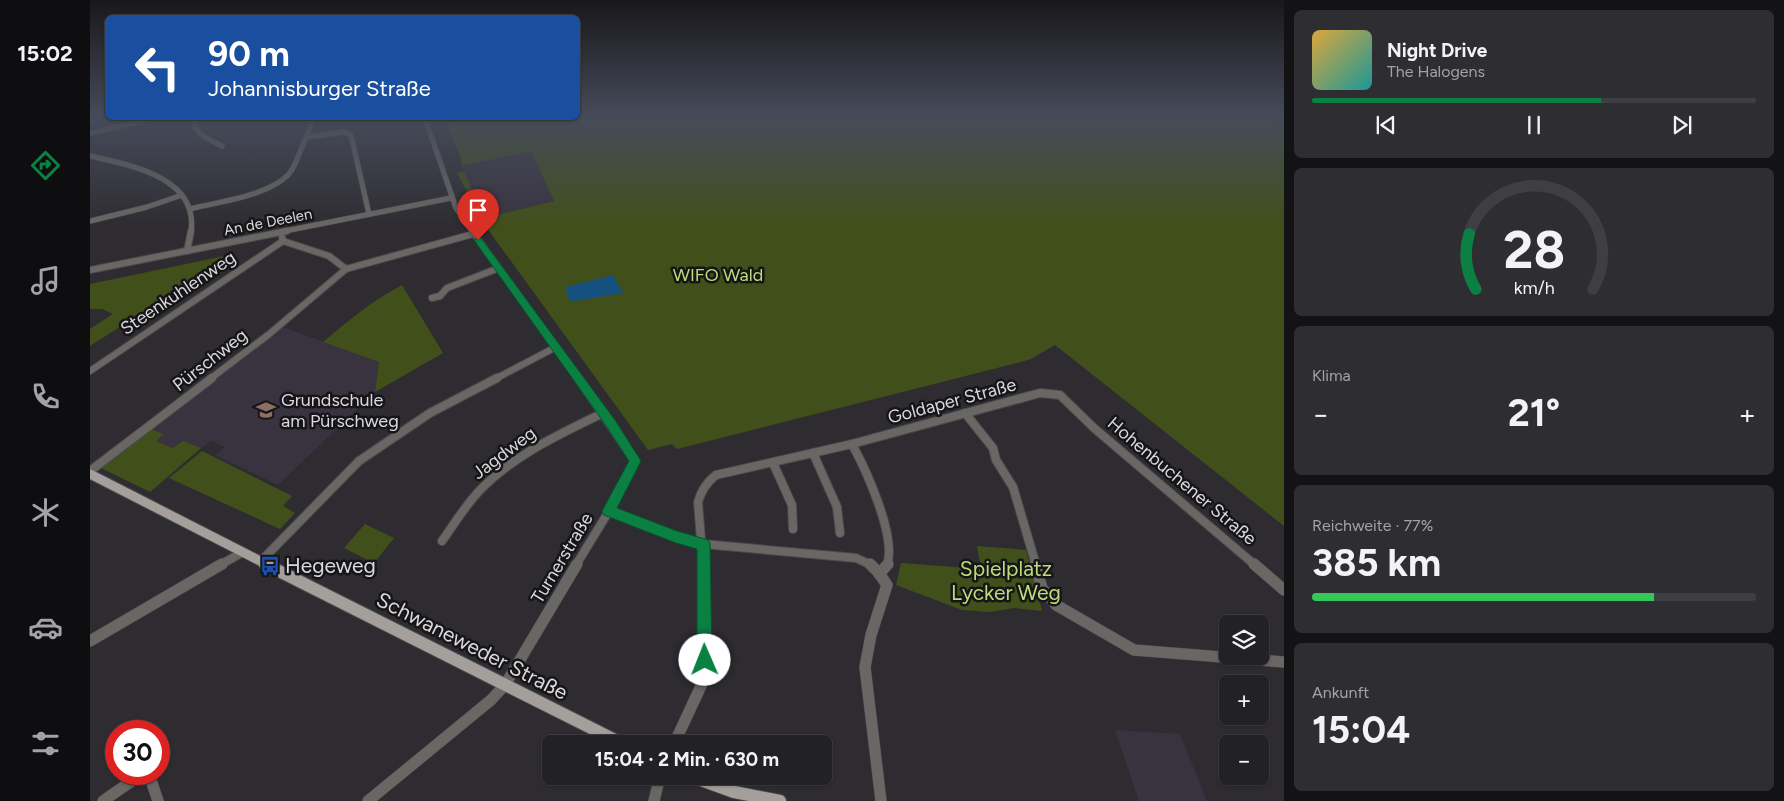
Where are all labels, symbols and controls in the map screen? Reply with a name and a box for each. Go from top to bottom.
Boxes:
text: 90 m [208,33,290,75]
icon: left [125,35,190,100]
text: Night Drive [1387,39,1487,62]
text: 15:02 [17,40,73,67]
text: The Halogens [1387,62,1485,81]
text: Johannisburger Straße [208,75,431,102]
icon: previous [1372,111,1400,139]
icon: pause [1520,111,1548,139]
icon: next [1668,111,1696,139]
icon: directions [28,148,63,183]
pin [457,189,499,240]
icon: arrive [464,196,492,224]
street label: An de Deelen [222,205,314,239]
text: 28 [1503,219,1565,281]
street label: Steenkuhlenweg [116,246,240,340]
icon: music [28,263,63,298]
park label: WIFO Wald [673,264,763,286]
text: km/h [1514,277,1554,298]
street label: Pürschweg [168,324,252,396]
text: Klima [1312,366,1351,385]
street label: Goldaper Straße [885,373,1019,429]
icon: phone [28,379,63,414]
place label: Grundschule am Pürschweg [281,389,399,432]
text: 21° [1508,390,1560,436]
text: − [1312,397,1329,431]
text: + [1739,397,1756,431]
school or university icon: Grundschule am Pürschweg [255,399,277,421]
street label: Hohenbuchener Straße [1103,412,1261,550]
street label: Jagdweg [468,422,540,484]
icon: climate [28,495,63,530]
street label: Turnerstraße [526,509,598,607]
text: Reichweite · 77% [1312,516,1433,535]
text: 385 km [1312,540,1441,586]
place label: Hegeweg [285,553,376,578]
bus stop icon: Hegeweg [259,555,281,577]
park label: Spielplatz Lycker Weg [951,556,1061,605]
street label: Schwaneweder Straße [372,586,572,705]
icon: car [28,610,63,645]
map controls [1219,615,1269,785]
button: layers [1219,615,1269,665]
position arrow [678,633,730,685]
button: + [1219,675,1269,725]
text: Ankunft [1312,683,1369,702]
text: 15:04 [1312,707,1410,753]
speed limit sign: 30 [105,720,170,785]
icon: filters [28,726,63,761]
button: − [1219,735,1269,785]
text: 15:04 · 2 Min. · 630 m [595,748,779,771]

